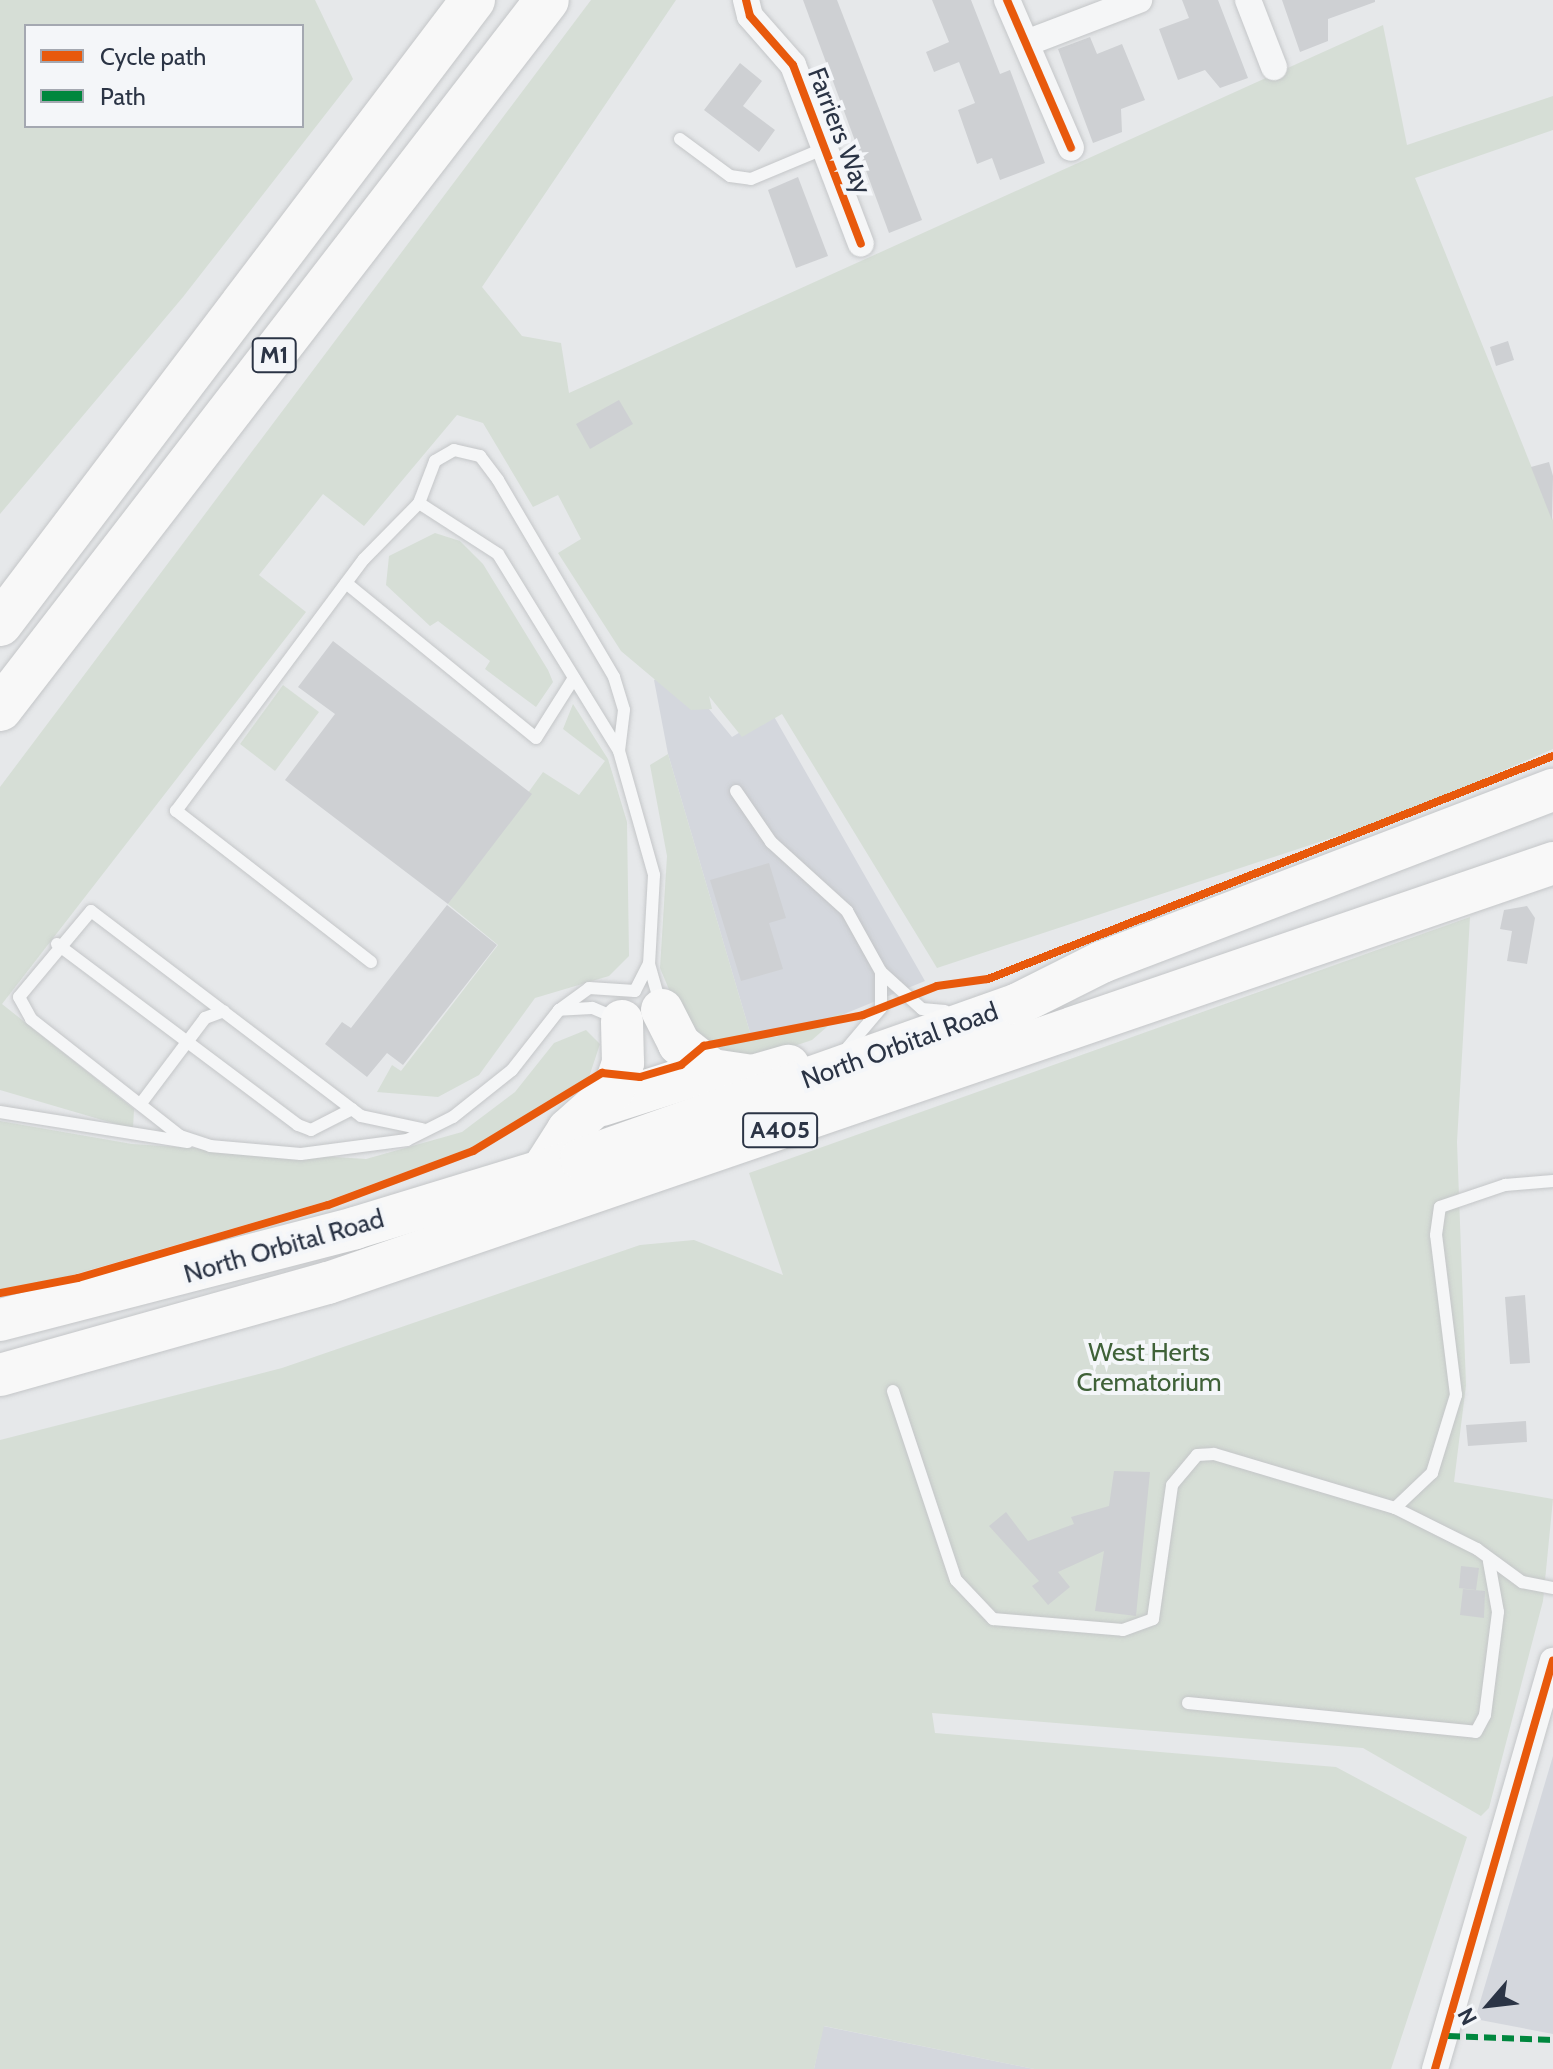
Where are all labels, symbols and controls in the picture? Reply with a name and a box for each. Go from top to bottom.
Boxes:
legend [24,24,304,128]
text: Cycle path [100,42,206,71]
street label: Farriers Way [801,63,877,199]
text: Path [100,82,146,111]
road number: M1 [250,335,298,375]
street label: North Orbital Road [798,996,1002,1096]
road number: A405 [742,1110,818,1150]
street label: North Orbital Road [180,1204,388,1290]
park label: West Herts Crematorium [1076,1337,1222,1398]
north arrow [1449,1965,1529,2045]
text: N [1452,2003,1483,2030]

